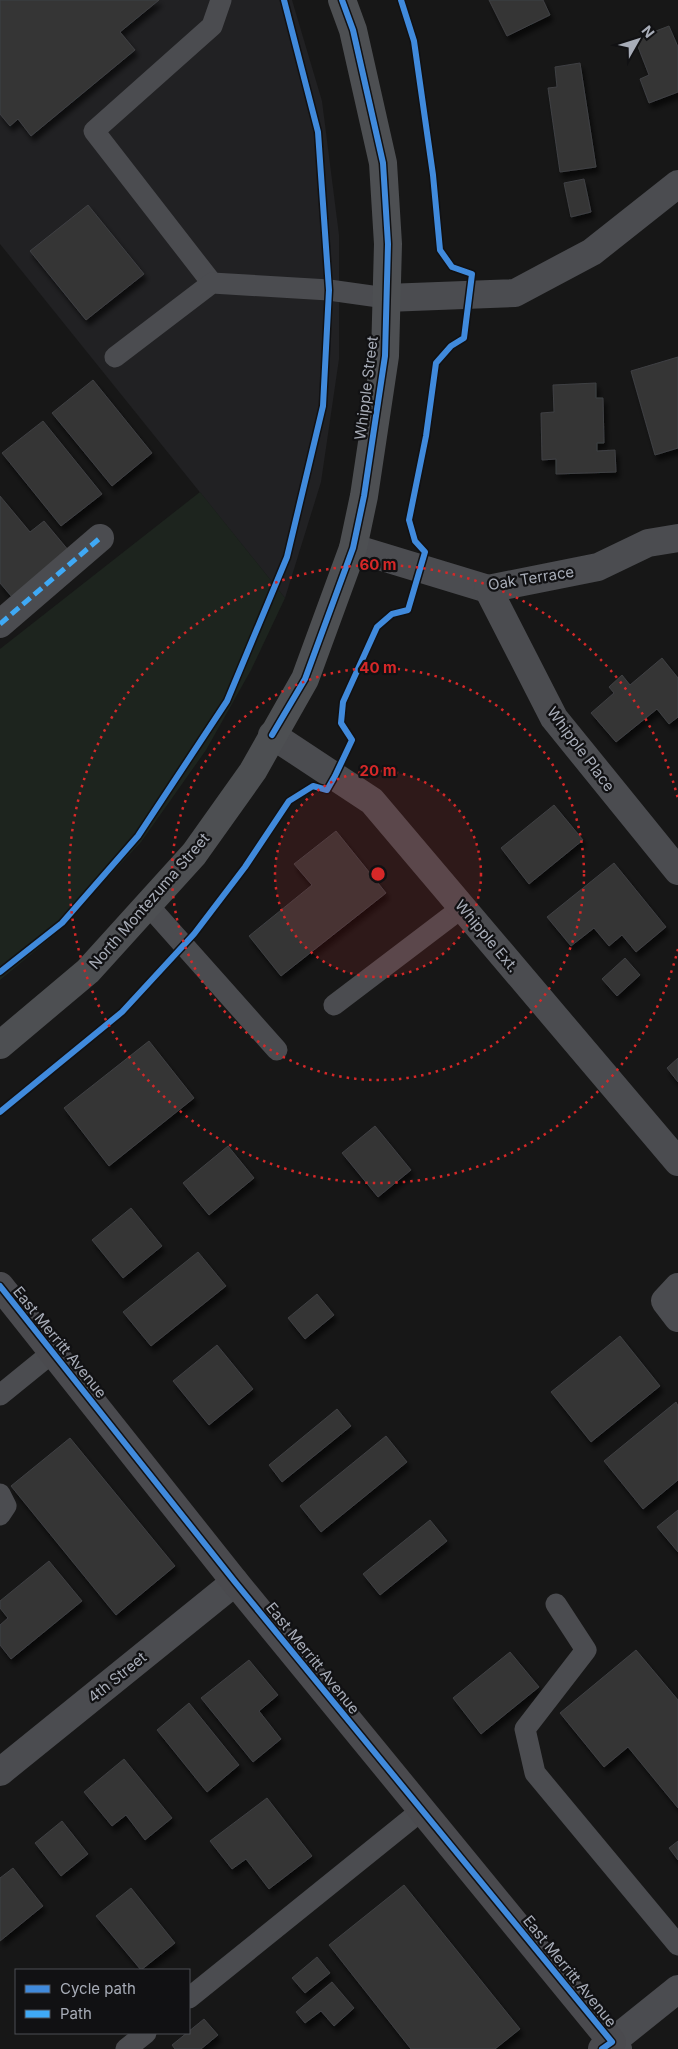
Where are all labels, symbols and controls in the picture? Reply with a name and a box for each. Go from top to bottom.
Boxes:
north arrow [613,15,663,65]
text: N [639,22,658,41]
street label: Whipple Street [350,335,382,441]
text: 60 m [359,555,397,574]
street label: Oak Terrace [487,562,575,594]
text: 40 m [359,658,397,677]
street label: Whipple Place [543,703,619,795]
text: 20 m [360,761,396,780]
street label: North Montezuma Street [85,829,213,973]
centre of rings [369,865,387,883]
street label: Whipple Ext. [451,896,523,976]
street label: East Merritt Avenue [9,1282,111,1402]
street label: East Merritt Avenue [262,1598,364,1718]
street label: 4th Street [84,1648,150,1706]
street label: East Merritt Avenue [519,1911,621,2031]
legend [15,1969,190,2034]
text: Cycle path [60,1979,136,1998]
text: Path [60,2004,92,2023]

